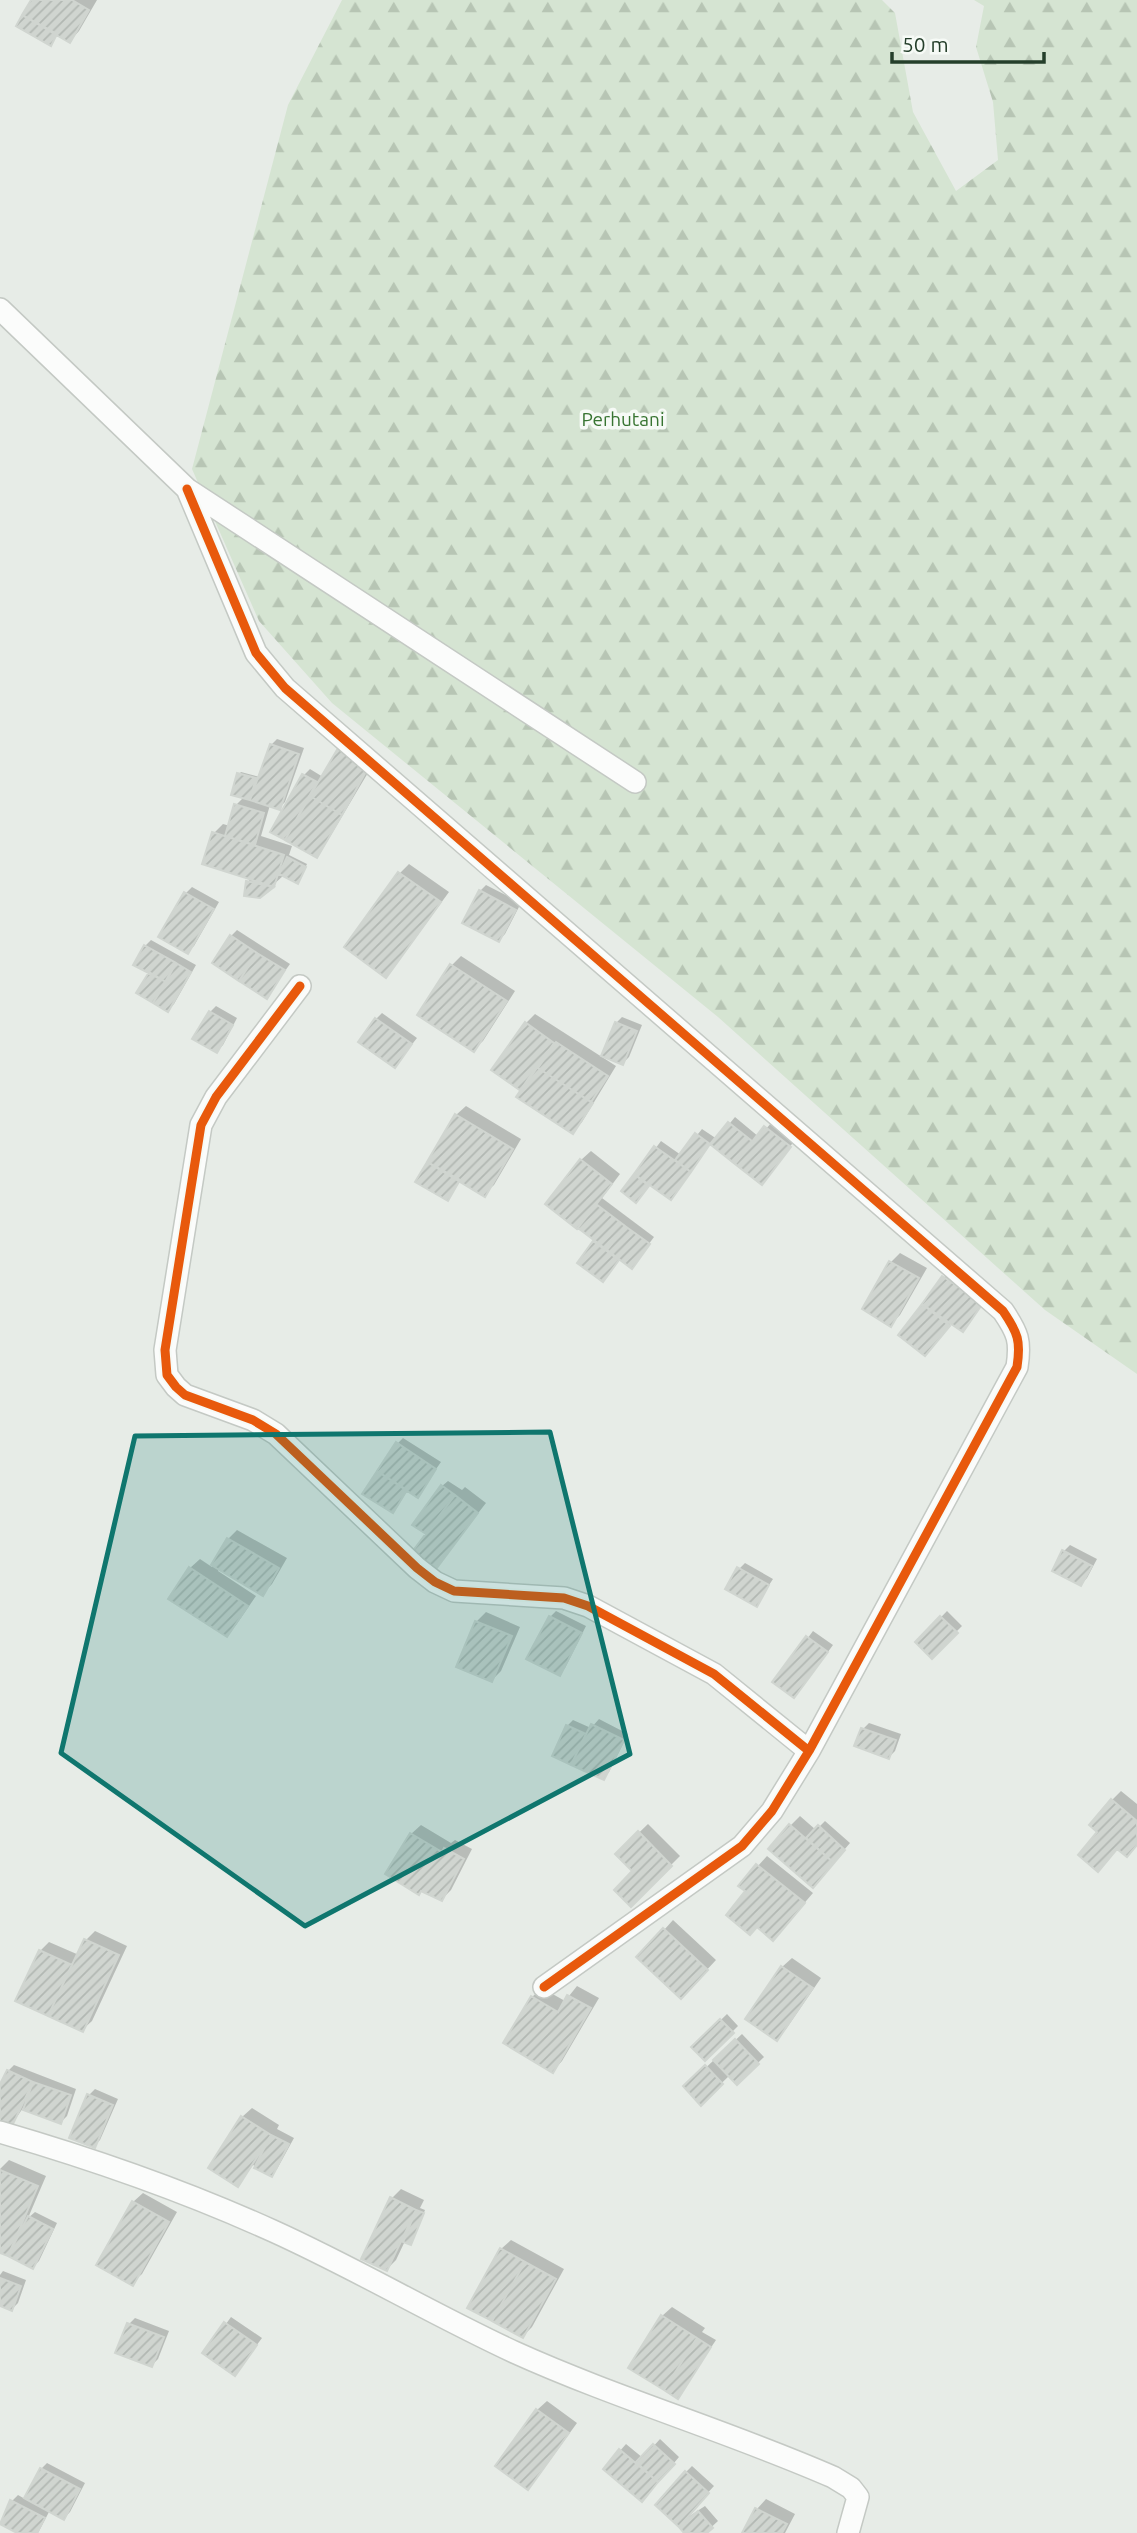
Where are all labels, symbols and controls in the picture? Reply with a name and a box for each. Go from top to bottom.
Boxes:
scale bar [892,21,1044,65]
text: 50 m [902,32,949,56]
park label: Perhutani [581,408,665,430]

